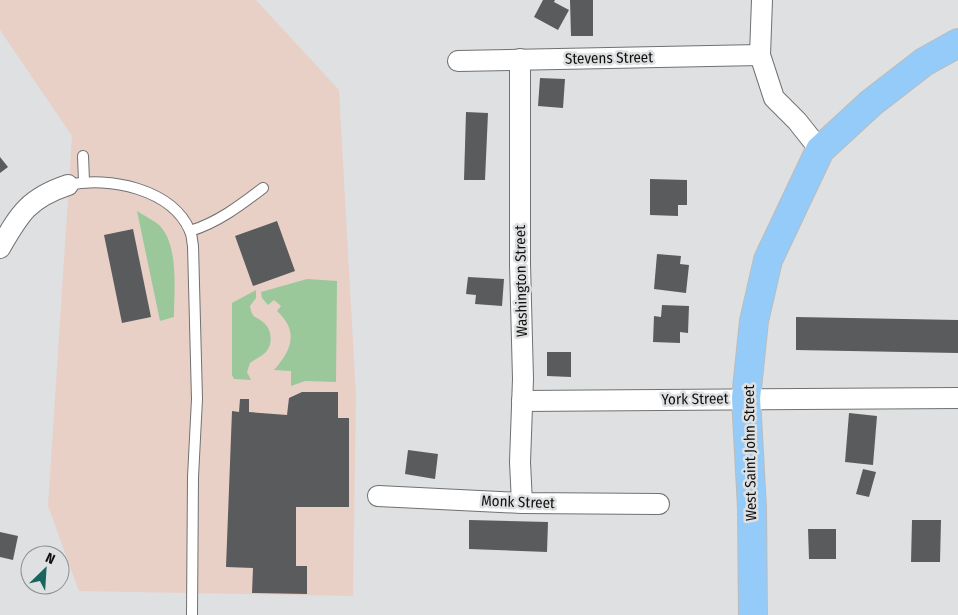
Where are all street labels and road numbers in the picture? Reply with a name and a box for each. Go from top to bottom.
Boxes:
street label: Stevens Street [565,48,653,68]
street label: Washington Street [511,225,531,337]
street label: West Saint John Street [740,385,760,521]
street label: York Street [661,389,729,409]
street label: Monk Street [481,492,555,512]

